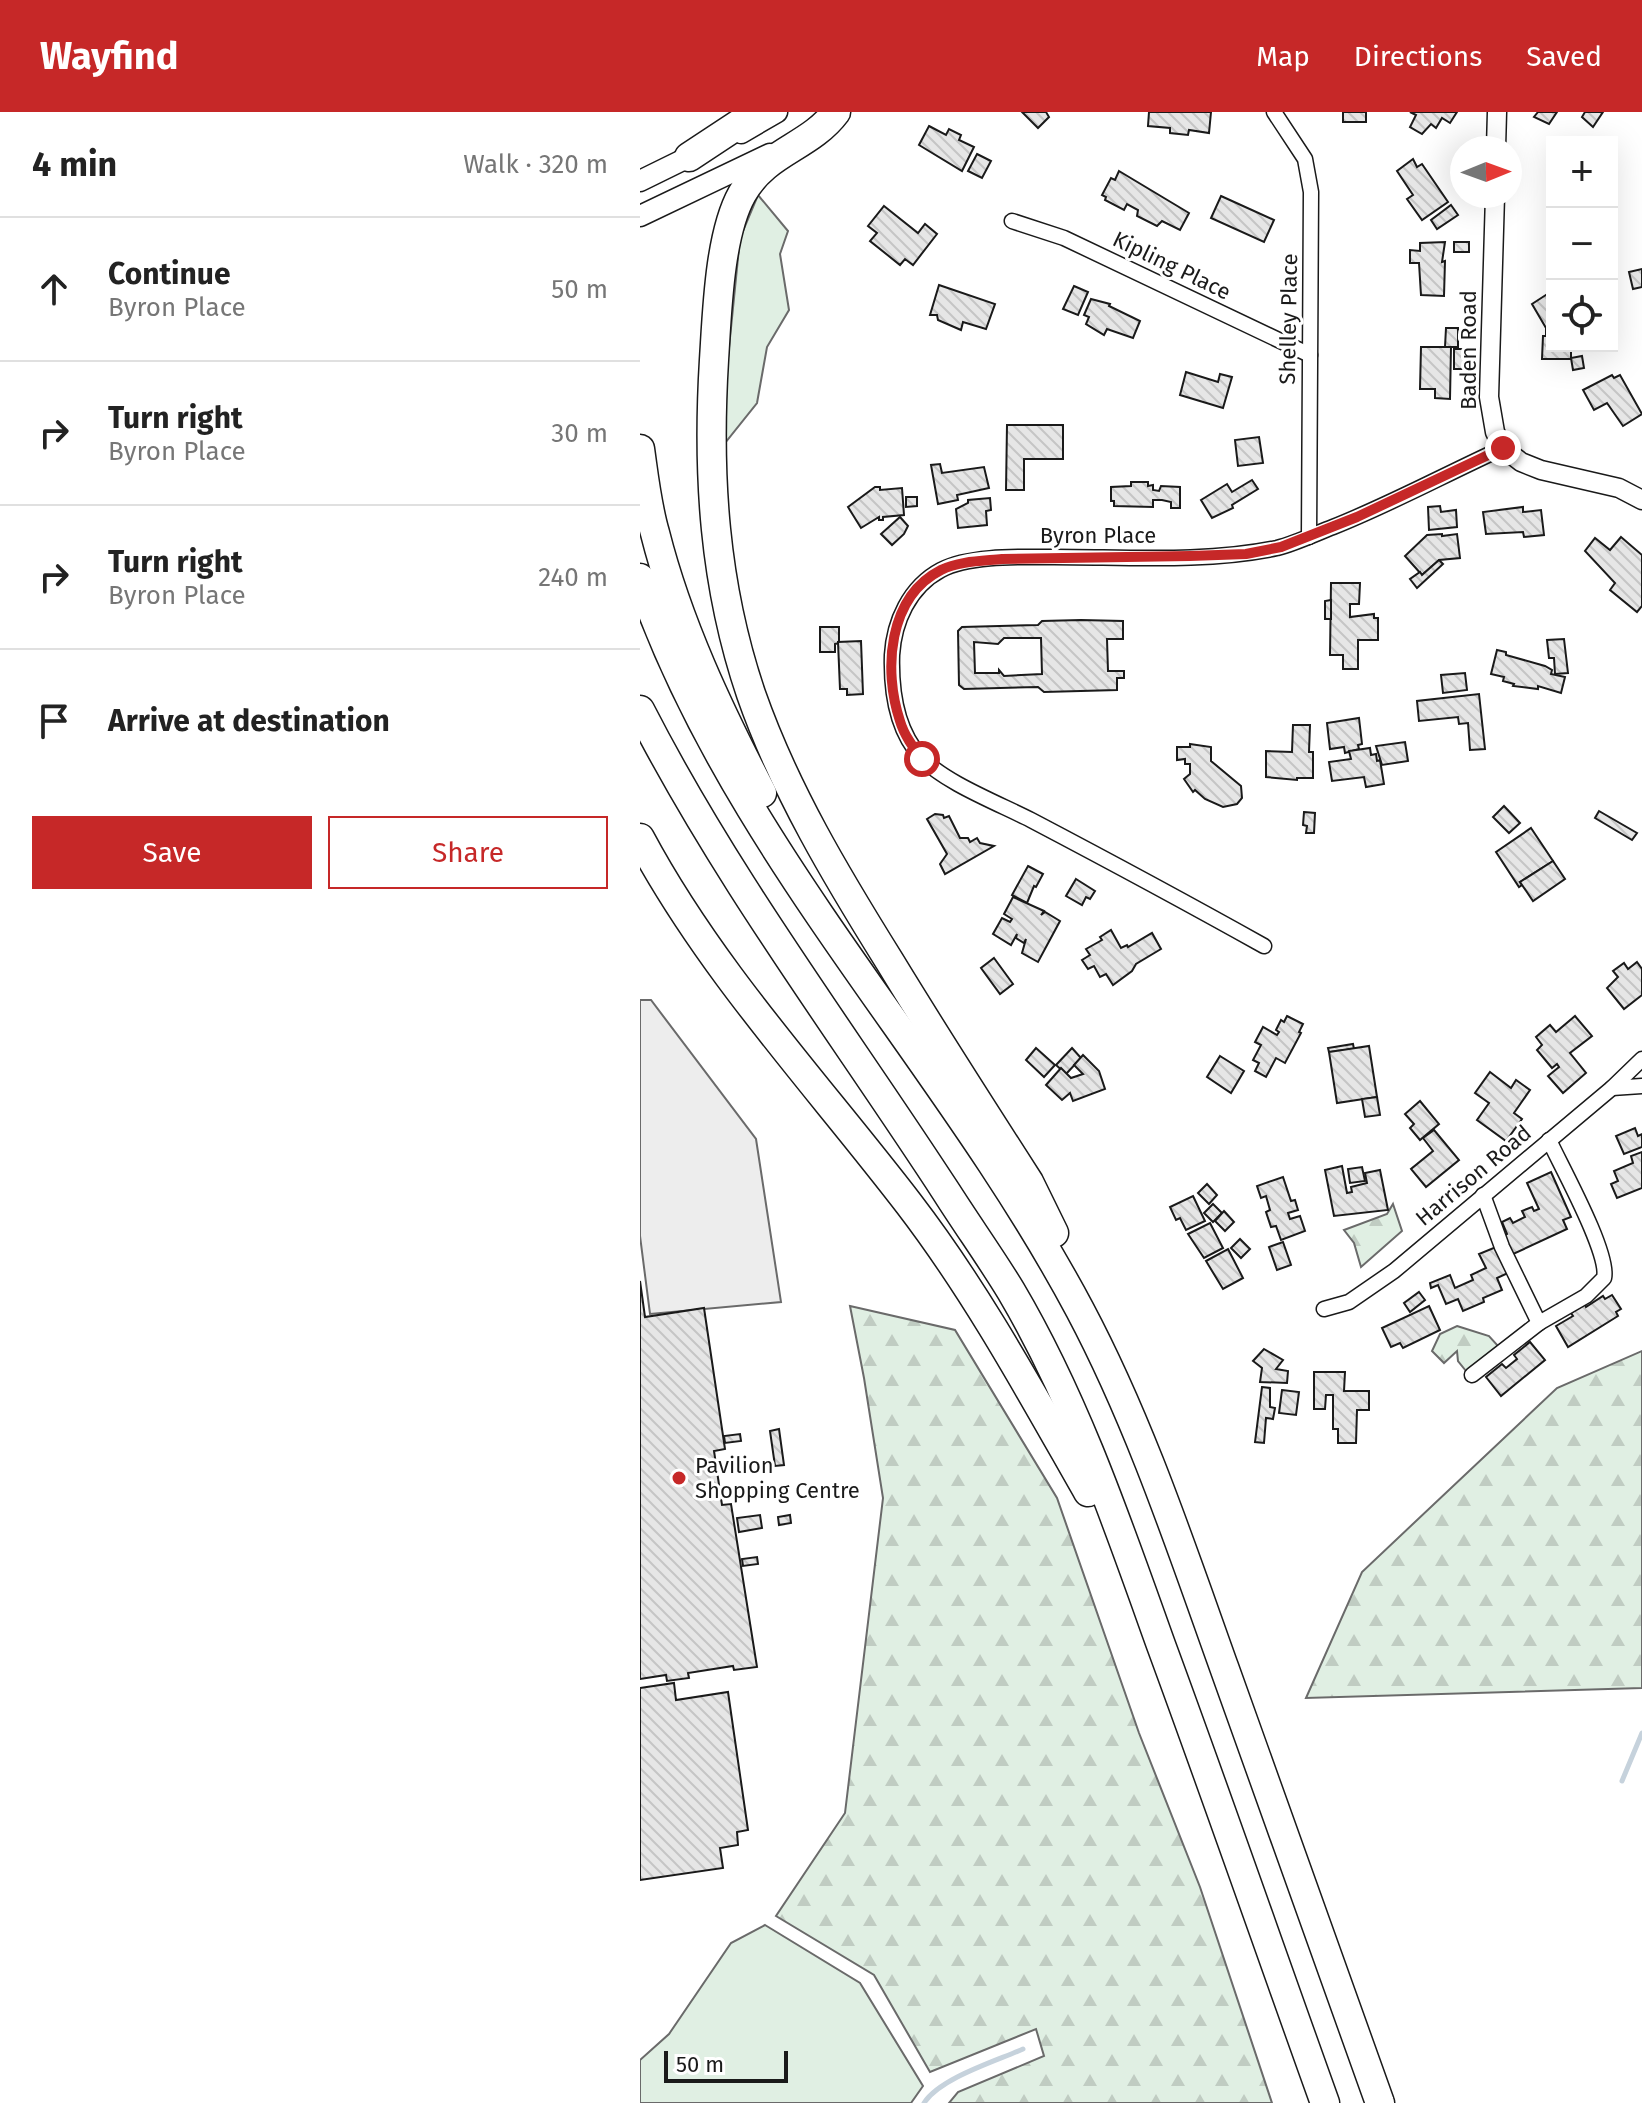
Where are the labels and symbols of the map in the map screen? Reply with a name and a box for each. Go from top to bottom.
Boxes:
north arrow [1450,136,1522,208]
street label: Kipling Place [1108,225,1235,306]
street label: Shelley Place [1274,253,1303,385]
street label: Baden Road [1455,290,1482,410]
route end [1485,430,1521,466]
street label: Byron Place [1040,522,1156,549]
route start [904,741,940,777]
street label: Harrison Road [1410,1119,1537,1232]
place label: Pavilion Shopping Centre [695,1452,860,1504]
marker: Pavilion Shopping Centre [670,1469,688,1487]
scale bar [664,2047,788,2083]

